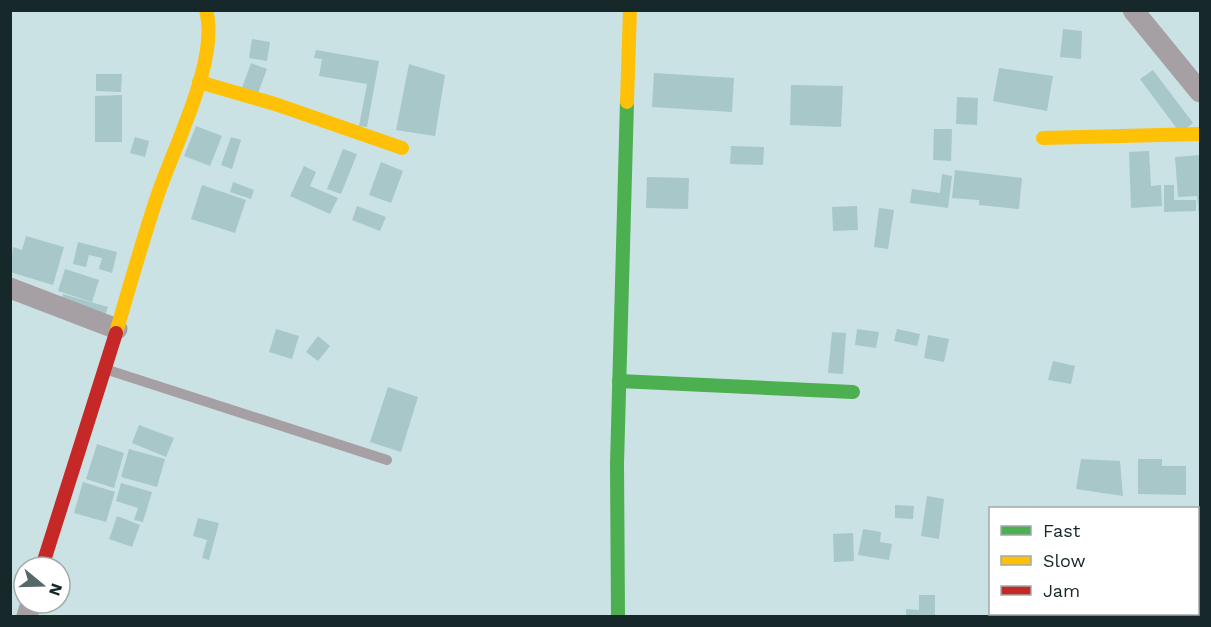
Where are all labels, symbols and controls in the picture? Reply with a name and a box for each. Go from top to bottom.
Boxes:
legend [989,507,1199,615]
text: Fast [1043,520,1081,541]
text: Slow [1043,550,1086,571]
north arrow [12,555,72,615]
text: Jam [1043,580,1080,601]
text: N [45,581,67,598]

